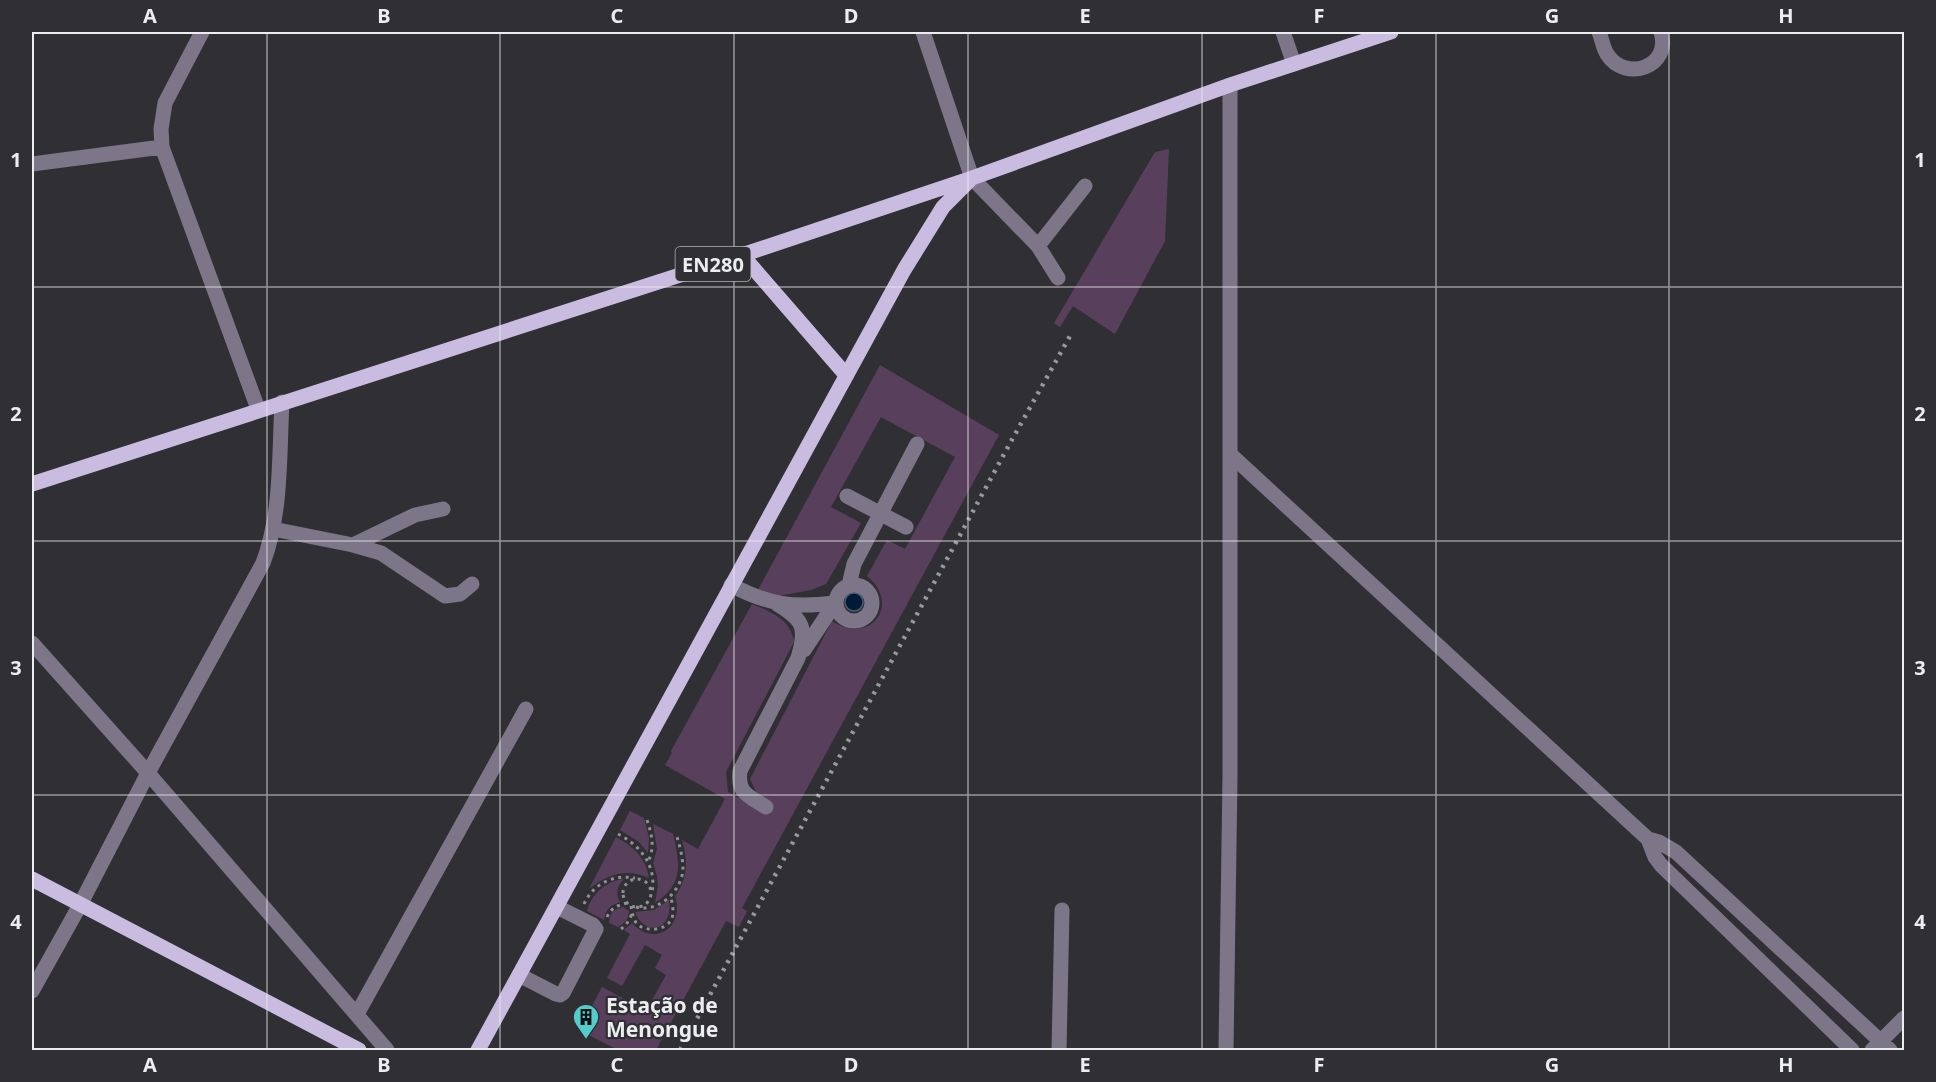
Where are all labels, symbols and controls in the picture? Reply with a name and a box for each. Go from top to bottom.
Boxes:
text: A [143,2,157,29]
text: B [377,2,391,29]
text: C [611,2,624,29]
text: D [844,2,858,29]
text: E [1079,2,1091,29]
text: F [1314,2,1324,29]
text: G [1545,2,1559,29]
text: H [1778,2,1794,29]
text: 1 [10,146,22,173]
text: 1 [1914,146,1926,173]
road number: EN280 [676,247,750,281]
text: 2 [10,400,22,427]
text: 2 [1914,400,1926,427]
text: 3 [10,654,22,681]
text: 3 [1914,654,1926,681]
text: 4 [10,908,22,935]
text: 4 [1914,908,1926,935]
place label: Estação de Menongue [606,991,718,1043]
building icon: Estação de Menongue [571,1002,601,1040]
text: A [143,1051,157,1078]
text: B [377,1051,391,1078]
text: C [611,1051,624,1078]
text: D [844,1051,858,1078]
text: E [1079,1051,1091,1078]
text: F [1314,1051,1324,1078]
text: G [1545,1051,1559,1078]
text: H [1778,1051,1794,1078]

